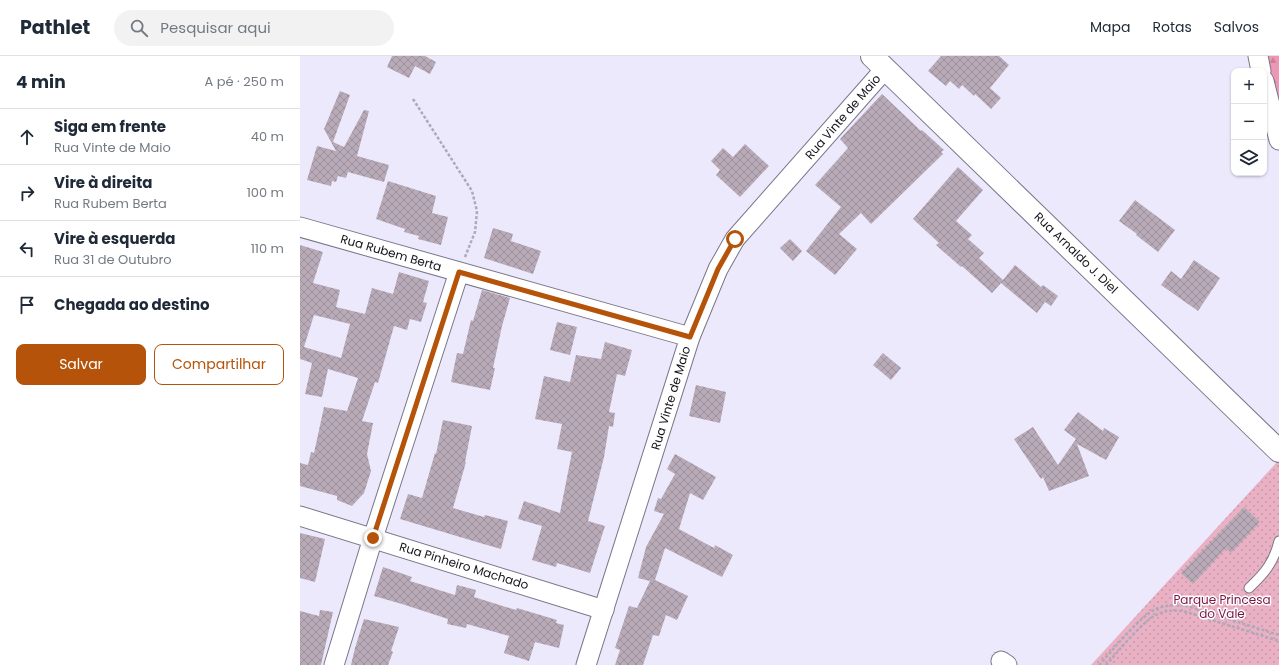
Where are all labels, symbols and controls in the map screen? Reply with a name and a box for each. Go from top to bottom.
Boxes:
search box [114,10,394,46]
text: Pathlet [20,14,90,41]
icon: search [128,17,150,39]
text: Pesquisar aqui [160,17,271,38]
text: Mapa [1090,17,1130,37]
text: Rotas [1152,17,1192,37]
text: Salvos [1214,17,1259,37]
map controls [1231,68,1267,176]
button: + [1231,68,1267,104]
text: 4 min [16,70,66,94]
street label: Rua Vinte de Maio [801,70,885,163]
text: A pé · 250 m [205,72,284,91]
button: − [1231,104,1267,140]
text: Siga em frente [54,116,166,137]
icon: ahead [16,126,38,148]
text: 40 m [251,127,284,146]
text: Rua Vinte de Maio [54,138,171,157]
button: layers [1231,140,1267,176]
text: Vire à direita [54,172,153,193]
icon: right [16,182,38,204]
text: 100 m [247,183,284,202]
text: Rua Rubem Berta [54,194,167,213]
street label: Rua Arnaldo J. Diel [1031,208,1122,297]
text: Vire à esquerda [54,228,176,249]
street label: Rua Rubem Berta [339,230,444,275]
route start [726,230,744,248]
icon: left [16,238,38,260]
text: 110 m [251,239,284,258]
text: Rua 31 de Outubro [54,250,172,269]
icon: arrive [16,294,38,316]
text: Chegada ao destino [54,294,210,315]
street label: Rua Vinte de Maio [647,343,695,452]
button: Salvar [16,344,146,385]
button: Compartilhar [154,344,284,385]
route end [364,529,382,547]
street label: Rua Pinheiro Machado [397,538,531,593]
park label: Parque Princesa do Vale [1173,591,1271,622]

